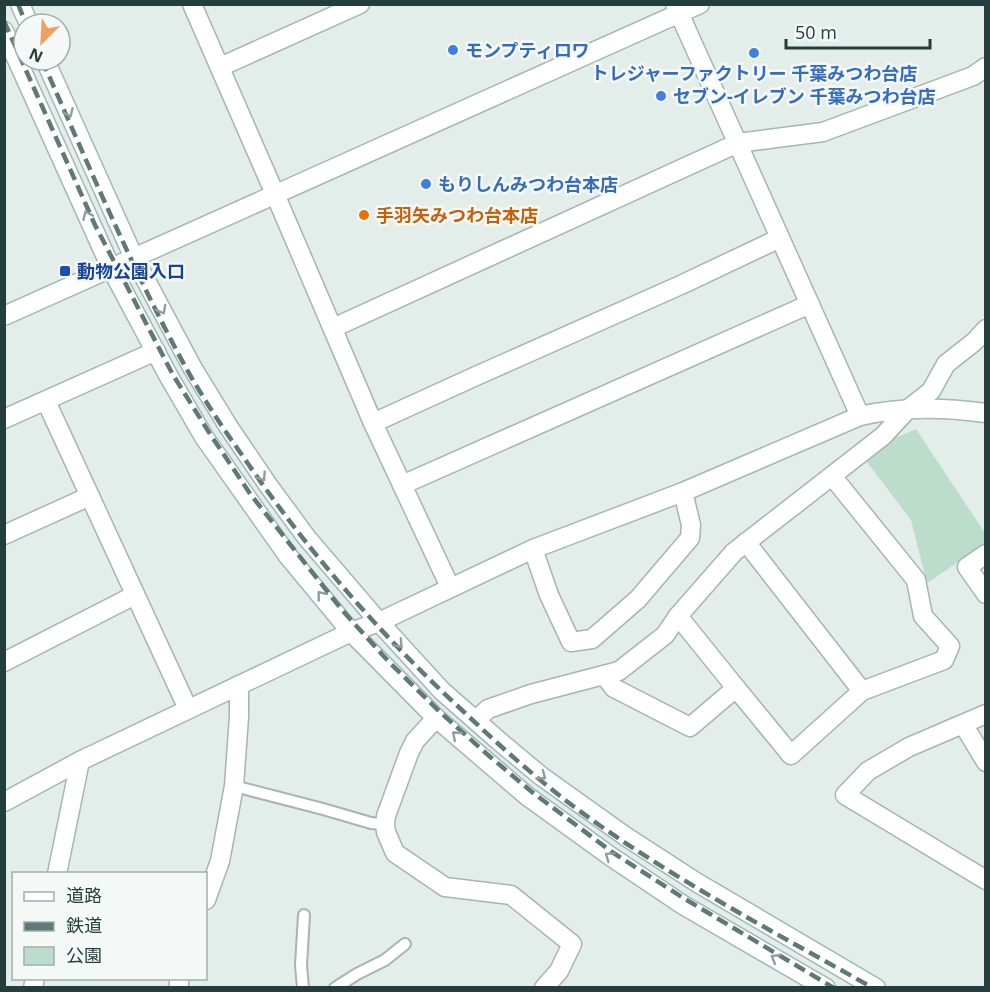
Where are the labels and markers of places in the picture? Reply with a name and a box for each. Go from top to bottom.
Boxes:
place label: モンプティロワ [465,38,589,62]
marker: モンプティロワ [446,43,460,57]
marker: トレジャーファクトリー 千葉みつわ台店 [747,46,761,60]
place label: トレジャーファクトリー 千葉みつわ台店 [591,61,917,85]
place label: セブン-イレブン 千葉みつわ台店 [673,84,935,108]
marker: セブン-イレブン 千葉みつわ台店 [654,89,668,103]
place label: もりしんみつわ台本店 [438,172,618,196]
marker: もりしんみつわ台本店 [419,177,433,191]
place label: 手羽矢みつわ台本店 [376,203,538,227]
marker: 手羽矢みつわ台本店 [357,208,371,222]
place label: 動物公園入口 [77,259,185,283]
marker: 動物公園入口 [58,264,72,278]

